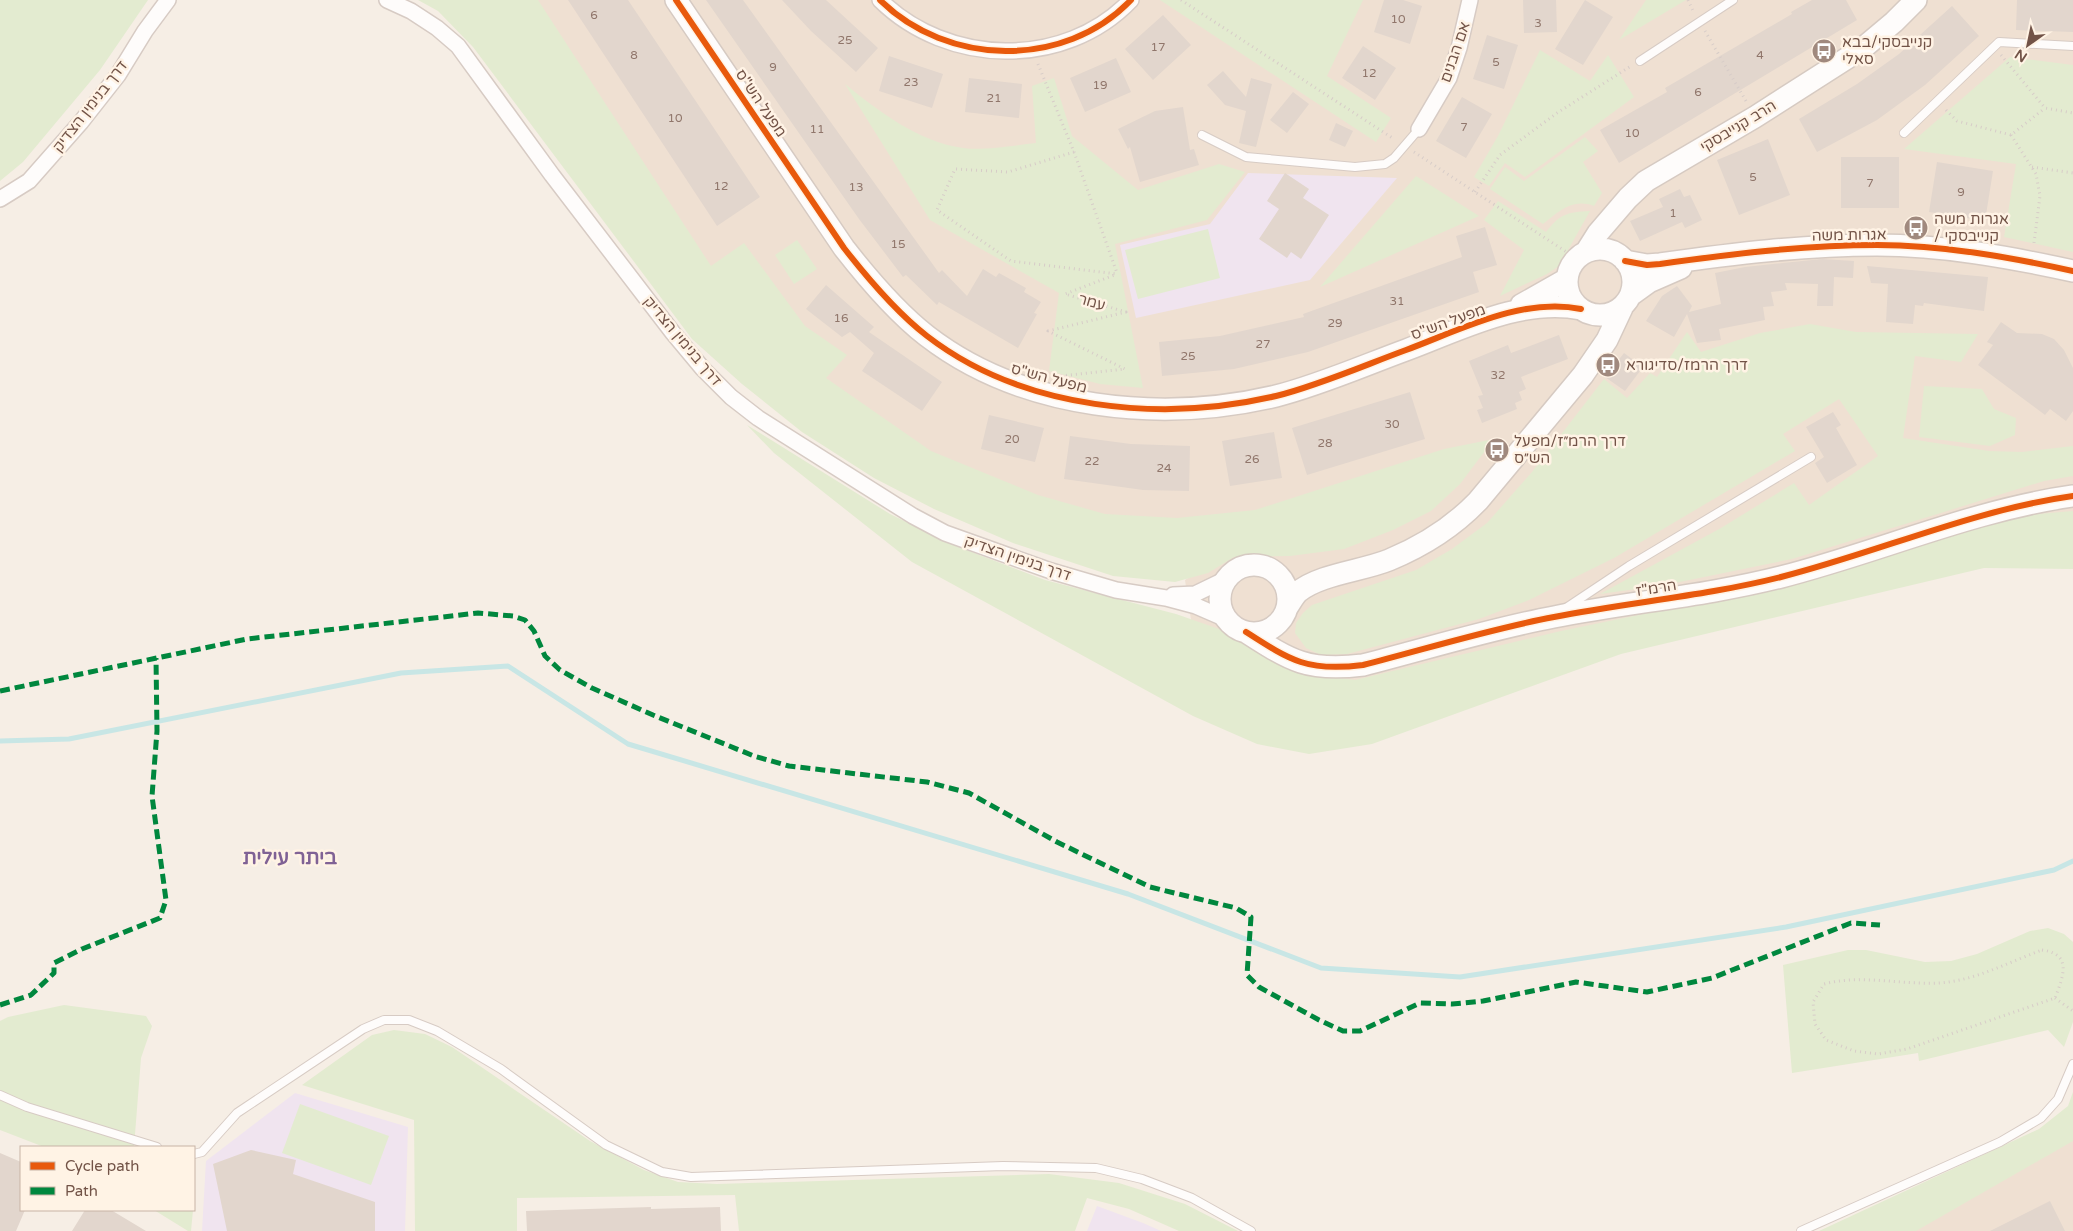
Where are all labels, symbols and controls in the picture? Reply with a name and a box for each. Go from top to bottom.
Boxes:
house number: 6 [590,8,598,22]
house number: 10 [1390,12,1406,26]
house number: 3 [1534,16,1542,30]
street label: אם הבנים [1436,19,1474,85]
north arrow [2003,20,2053,70]
house number: 25 [837,33,853,47]
place label: קנייבסקי/בבא סאלי [1842,33,1932,68]
bus stop icon: קנייבסקי/בבא סאלי [1811,38,1837,64]
house number: 17 [1150,40,1166,54]
text: N [2012,45,2031,66]
house number: 8 [630,48,638,62]
house number: 4 [1756,48,1764,62]
house number: 5 [1492,55,1500,69]
street label: דרך בנימין הצדיק [49,56,131,155]
house number: 9 [769,60,777,74]
street label: מפעל הש"ס [732,66,790,140]
house number: 12 [1361,66,1377,80]
house number: 23 [903,75,919,89]
house number: 19 [1092,78,1108,92]
house number: 6 [1694,85,1702,99]
house number: 21 [986,91,1002,105]
street label: הרב קנייבסקי [1697,96,1779,156]
house number: 10 [667,111,683,125]
house number: 7 [1460,120,1468,134]
house number: 11 [809,122,825,136]
house number: 10 [1624,126,1640,140]
house number: 5 [1749,170,1757,184]
house number: 7 [1866,176,1874,190]
house number: 12 [713,179,729,193]
house number: 13 [848,180,864,194]
house number: 9 [1957,185,1965,199]
house number: 1 [1669,206,1677,220]
place label: אגרות משה / קנייבסקי [1934,210,2009,245]
bus stop icon: אגרות משה / קנייבסקי [1903,215,1929,241]
street label: אגרות משה [1811,225,1887,245]
house number: 15 [890,237,906,251]
street label: עמר [1076,290,1108,314]
street label: דרך בנימין הצדיק [640,293,726,390]
house number: 31 [1389,294,1405,308]
street label: מפעל הש"ס [1408,300,1488,344]
house number: 16 [833,311,849,325]
house number: 29 [1327,316,1343,330]
house number: 27 [1255,337,1271,351]
house number: 25 [1180,349,1196,363]
bus stop icon: דרך הרמז/סדיגורא [1595,352,1621,378]
place label: דרך הרמז/סדיגורא [1626,356,1748,374]
street label: מפעל הש"ס [1009,359,1089,397]
house number: 32 [1490,368,1506,382]
house number: 30 [1384,417,1400,431]
house number: 20 [1004,432,1020,446]
place label: דרך הרמ״ז/מפעל הש״ס [1514,432,1626,467]
house number: 28 [1317,436,1333,450]
bus stop icon: דרך הרמ״ז/מפעל הש״ס [1484,437,1510,463]
house number: 26 [1244,452,1260,466]
house number: 22 [1084,454,1100,468]
house number: 24 [1156,461,1172,475]
street label: דרך בנימין הצדיק [962,531,1074,585]
street label: הרמ"ז [1634,576,1678,600]
district label: ביתר עילית [243,846,337,870]
legend [20,1146,195,1211]
text: Cycle path [65,1157,139,1175]
text: Path [65,1182,98,1200]

